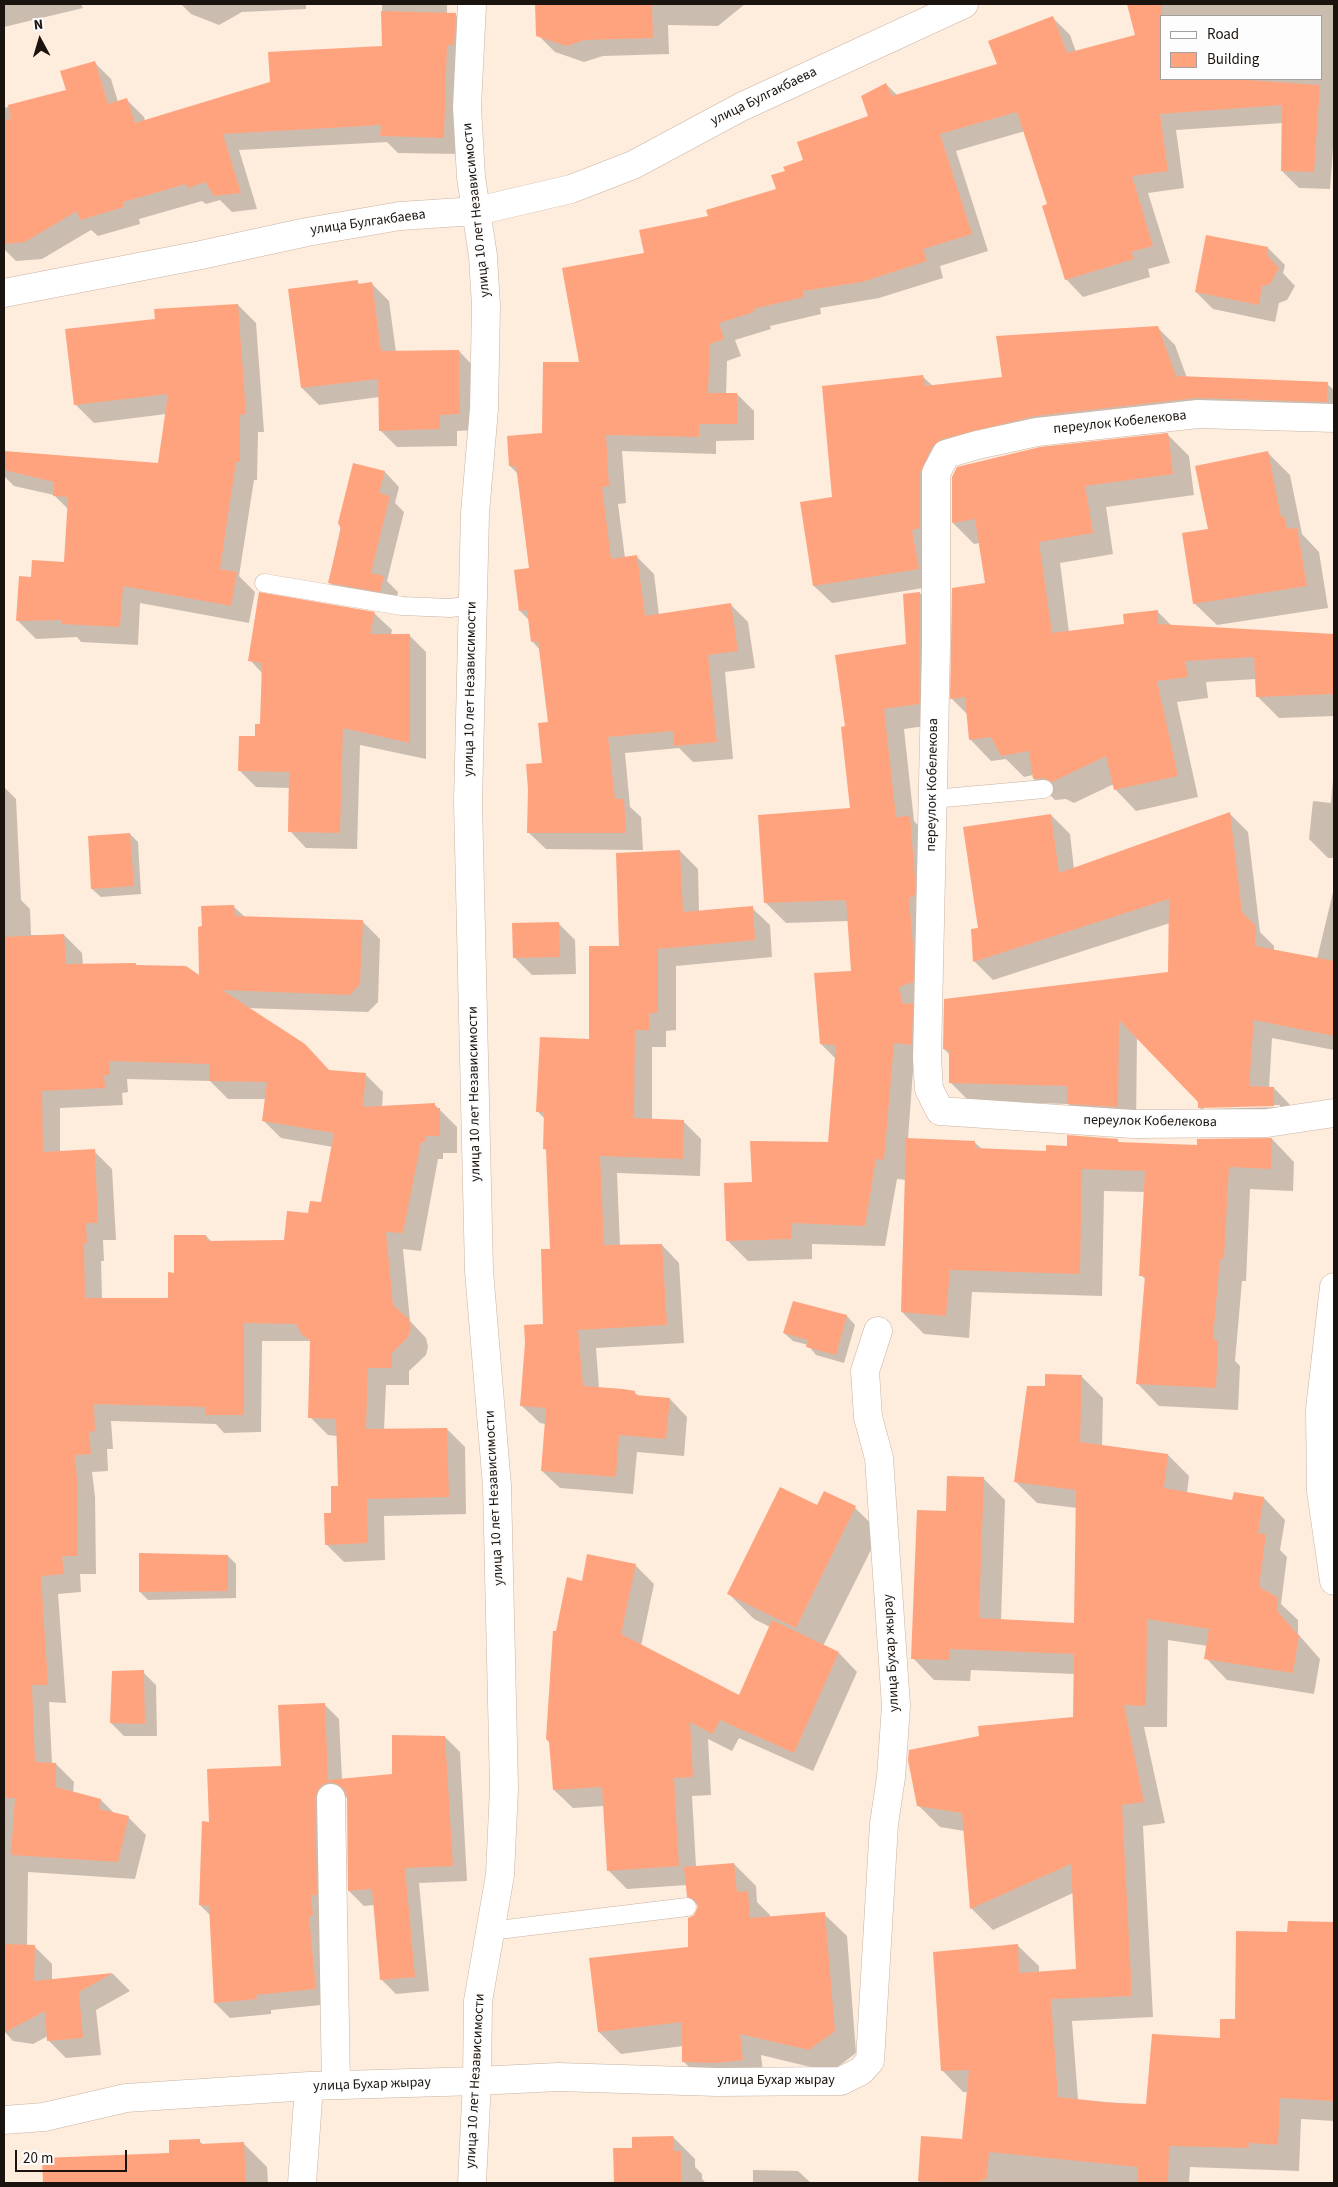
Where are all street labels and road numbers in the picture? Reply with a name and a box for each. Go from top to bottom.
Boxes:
street label: улица Булгакбаева [708,64,820,130]
street label: улица 10 лет Независимости [459,122,495,298]
street label: улица Булгакбаева [309,207,427,239]
street label: переулок Кобелекова [1053,408,1187,438]
street label: улица 10 лет Независимости [461,601,481,777]
street label: переулок Кобелекова [923,718,943,852]
street label: улица 10 лет Независимости [465,1006,485,1182]
street label: переулок Кобелекова [1083,1112,1217,1132]
street label: улица 10 лет Независимости [482,1410,508,1586]
street label: улица Бухар жырау [881,1594,903,1712]
street label: улица 10 лет Независимости [463,1993,489,2169]
street label: улица Бухар жырау [717,2073,835,2089]
street label: улица Бухар жырау [313,2075,431,2095]

